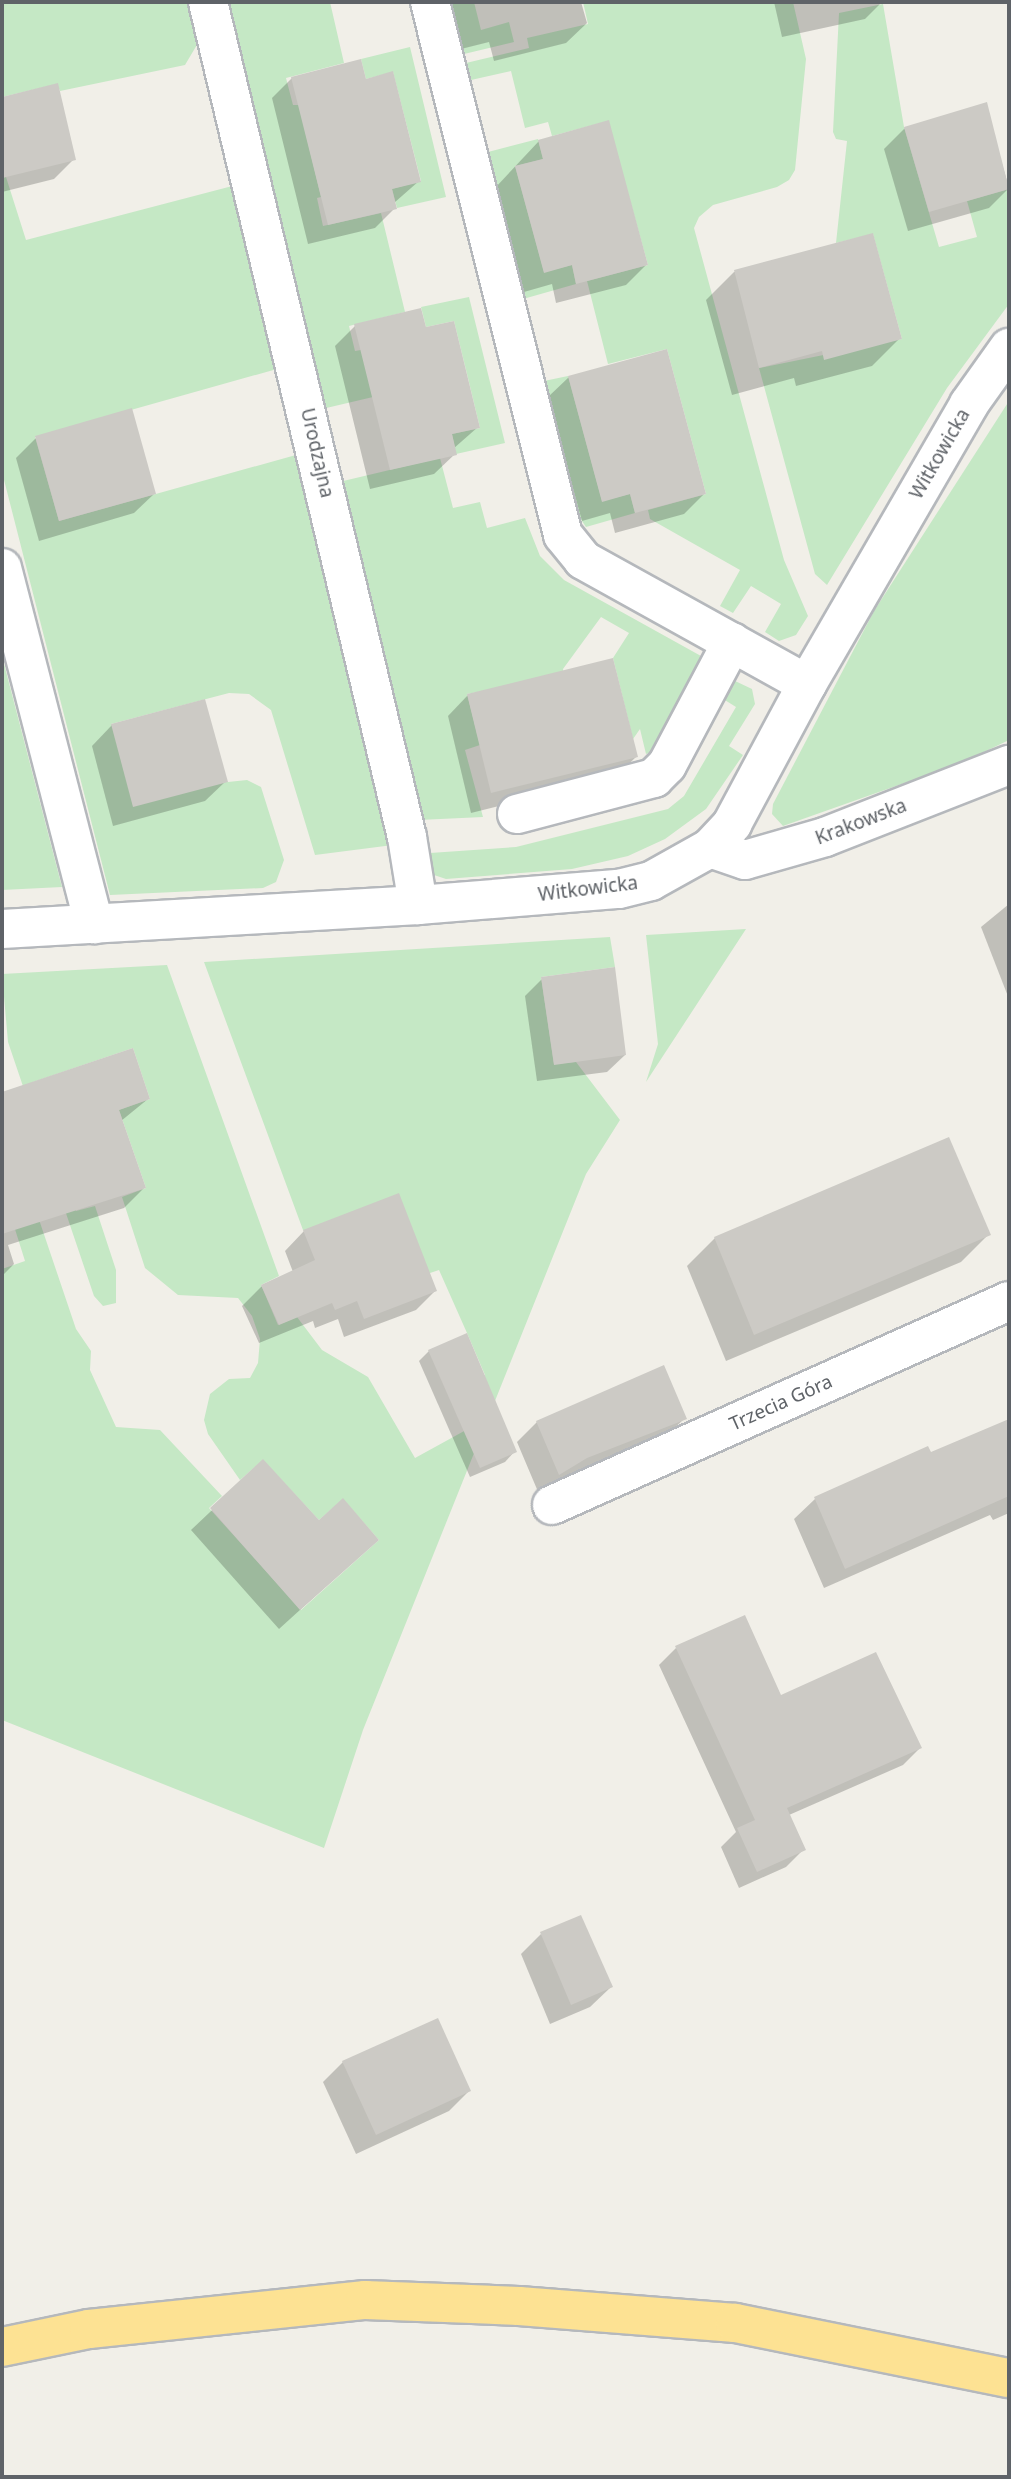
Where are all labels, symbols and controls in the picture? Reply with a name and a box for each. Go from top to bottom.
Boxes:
street label: Witkowicka [905,405,975,503]
street label: Urodzajna [296,406,338,500]
street label: Krakowska [812,794,910,850]
street label: Witkowicka [537,872,639,906]
street label: Trzecia Góra [726,1370,836,1436]

